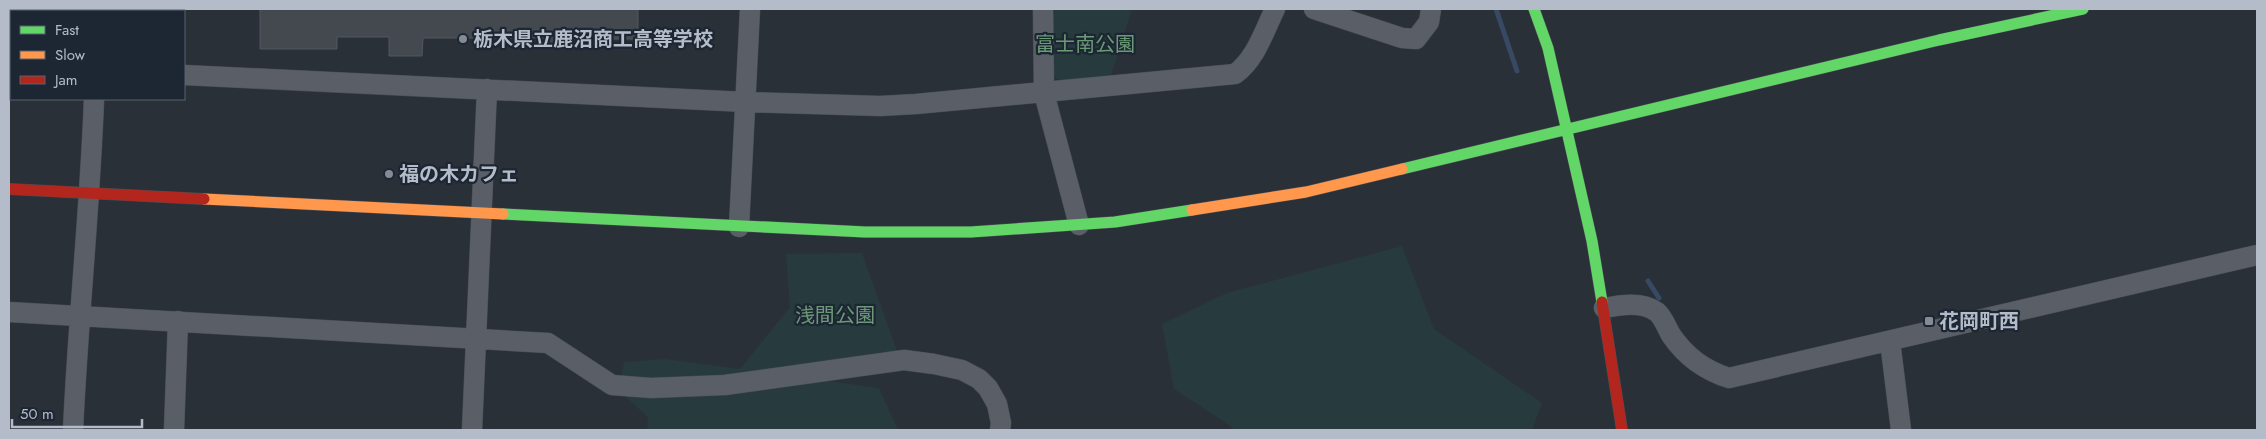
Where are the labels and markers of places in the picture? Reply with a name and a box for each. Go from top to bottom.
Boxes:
place label: 栃木県立鹿沼商工高等学校 [473,25,713,54]
marker: 栃木県立鹿沼商工高等学校 [457,33,469,45]
place label: 福の木カフェ [399,160,519,189]
marker: 福の木カフェ [383,168,395,180]
place label: 花岡町西 [1939,307,2019,336]
marker: 花岡町西 [1923,315,1935,327]

